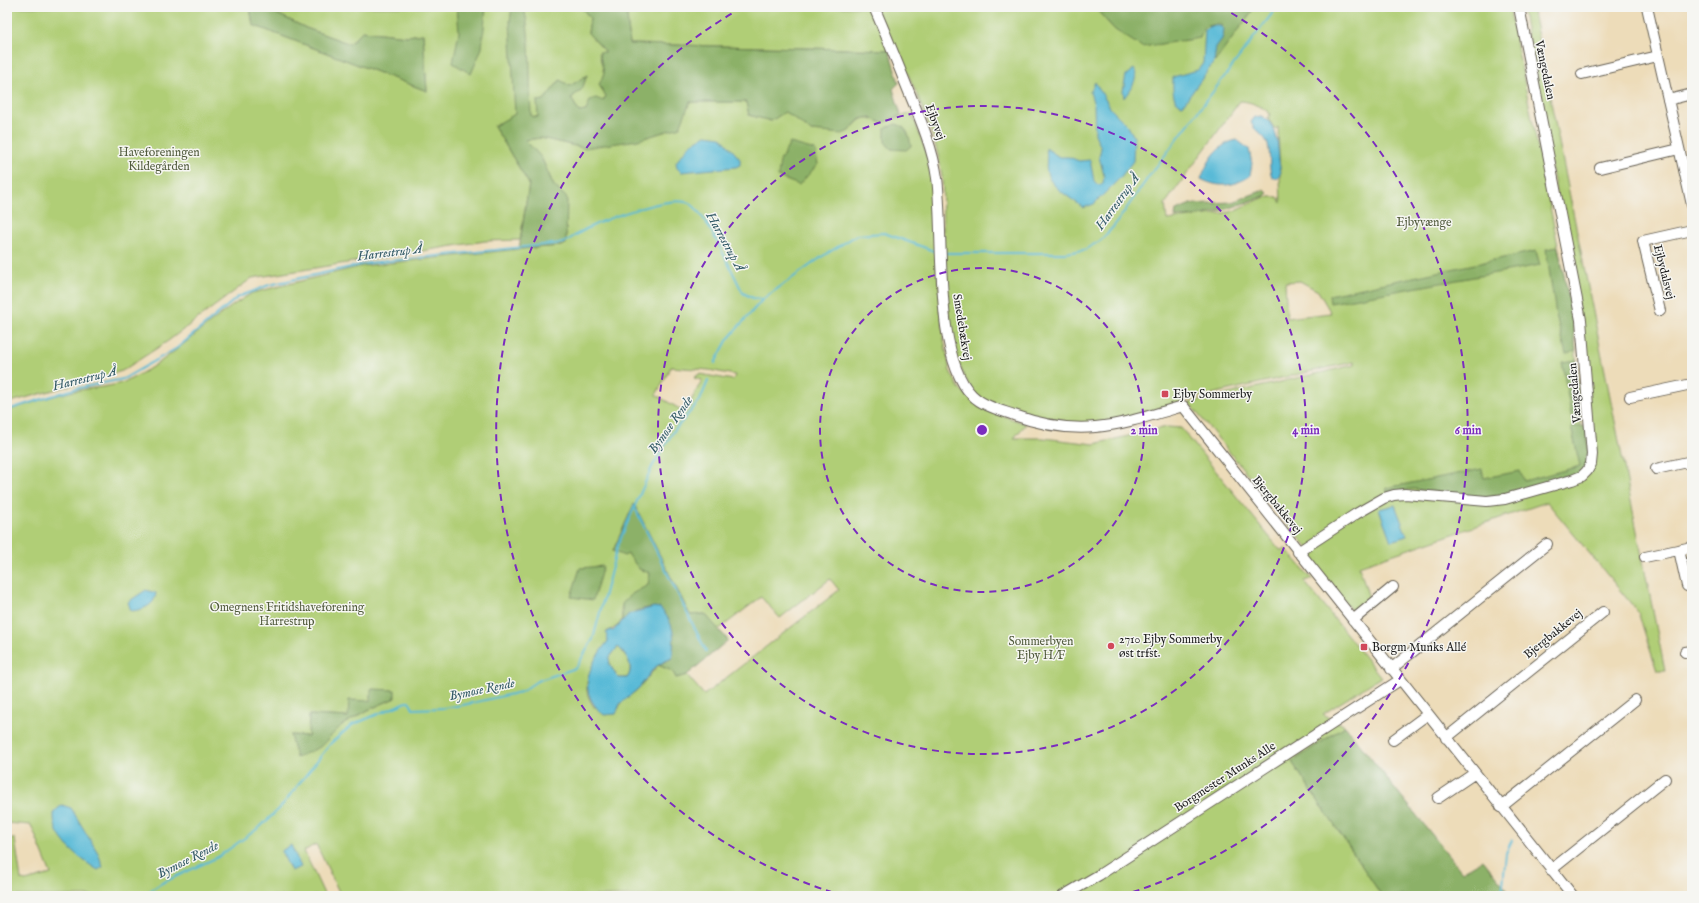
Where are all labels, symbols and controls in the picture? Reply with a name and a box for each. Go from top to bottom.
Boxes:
street label: Vængedalen [1531,38,1559,102]
street label: Ejbyvej [922,102,948,142]
park label: Haveforeningen Kildegården [118,145,200,174]
water label: Harrestrup Å [1090,169,1145,234]
water label: Harrestrup Å [701,208,750,275]
park label: Ejbyvænge [1397,215,1452,230]
water label: Harrestrup Å [355,239,424,266]
street label: Ejbydalsvej [1650,243,1678,301]
street label: Smedebækvej [949,293,975,361]
water label: Harrestrup Å [50,362,120,395]
street label: Vængedalen [1565,362,1585,425]
place label: Ejby Sommerby [1173,387,1252,402]
marker: Ejby Sommerby [1160,389,1170,399]
water label: Bymose Rende [645,392,697,457]
centre of rings [975,423,989,437]
text: 2 min [1130,423,1158,438]
text: 4 min [1292,423,1320,438]
text: 6 min [1455,423,1482,438]
street label: Bjergbakkevej [1249,473,1305,537]
park label: Omegnens Fritidshaveforening Harrestrup [210,600,365,630]
street label: Bjergbakkevej [1521,606,1585,662]
place label: 2710 Ejby Sommerby øst trfst. [1119,632,1222,661]
park label: Sommerbyen Ejby H/F [1009,634,1074,663]
place label: Borgm Munks Allé [1372,640,1467,655]
marker: 2710 Ejby Sommerby øst trfst. [1106,641,1116,651]
marker: Borgm Munks Allé [1359,642,1369,652]
water label: Bymose Rende [448,675,517,705]
street label: Borgmester Munks Alle [1171,738,1279,815]
water label: Bymose Rende [154,837,222,883]

